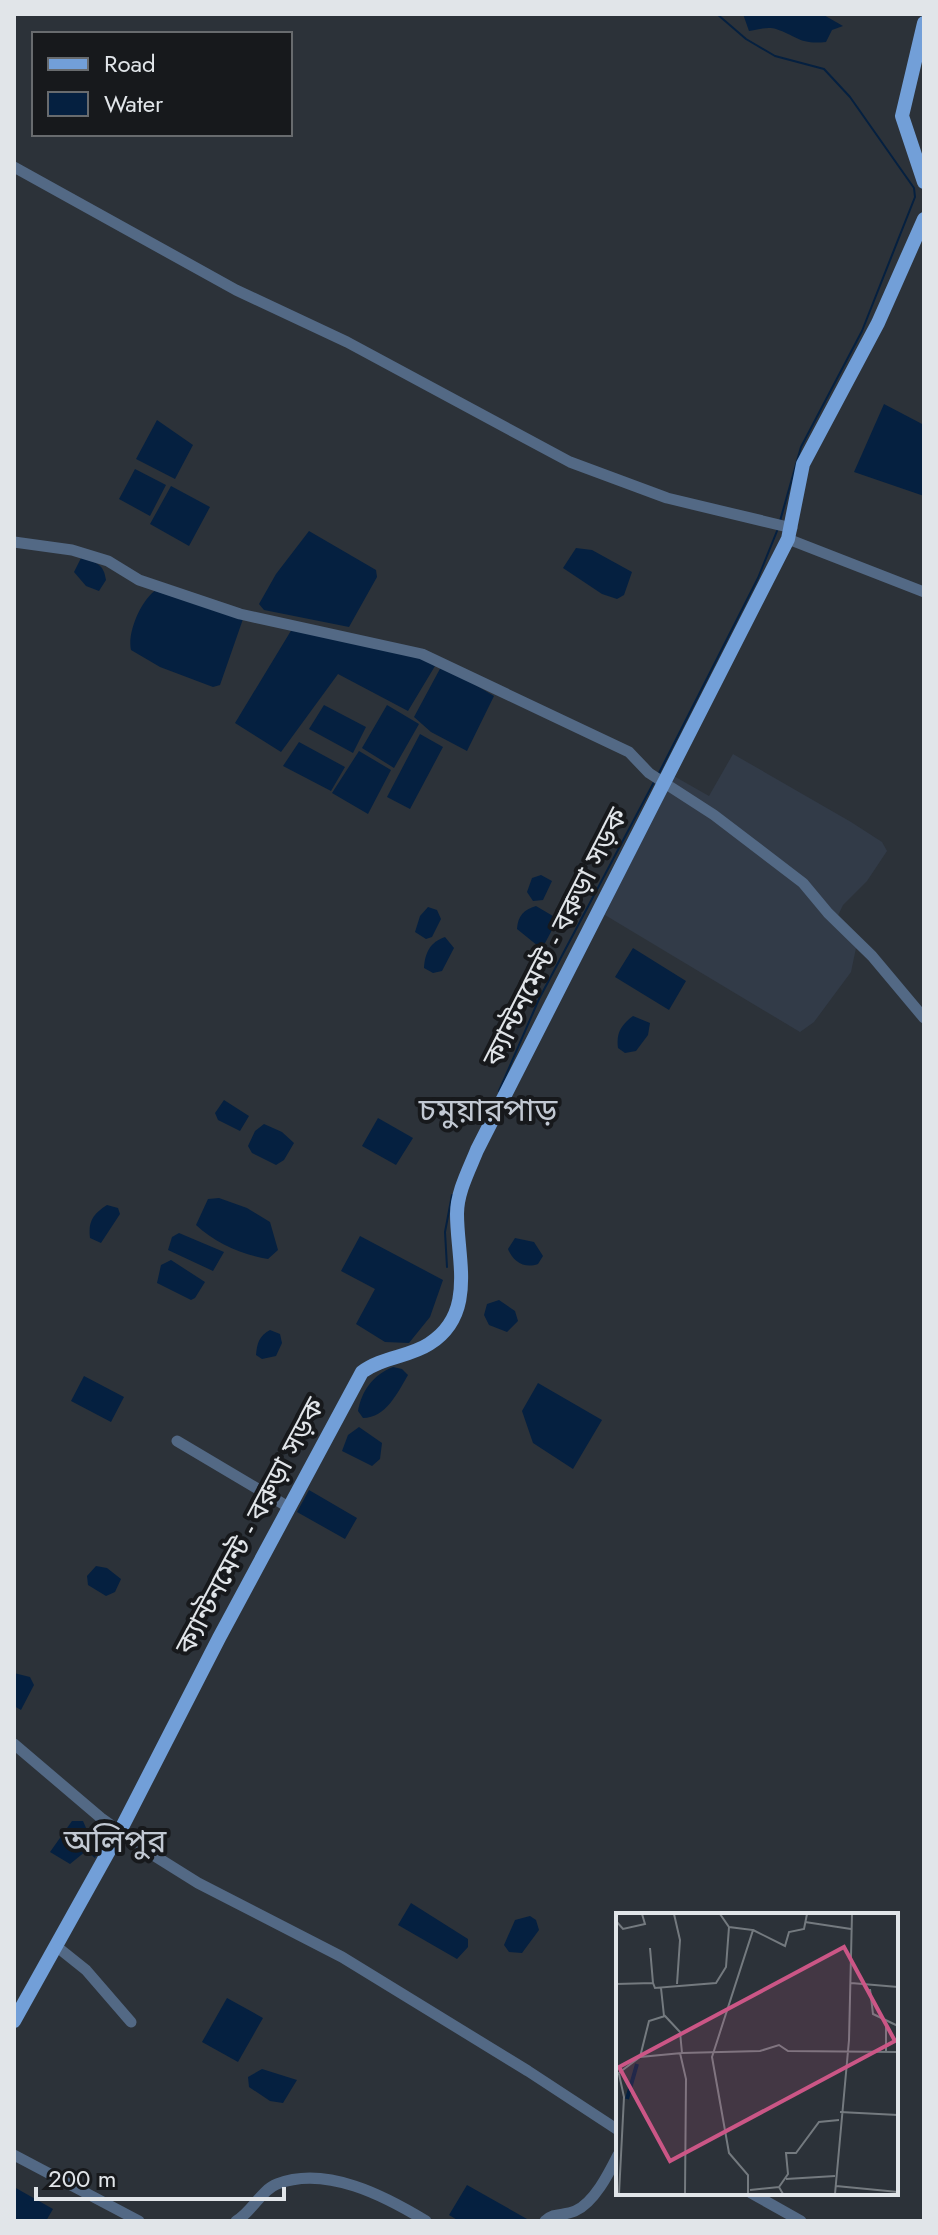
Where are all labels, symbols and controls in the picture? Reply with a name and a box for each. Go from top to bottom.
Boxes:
legend [32,32,292,136]
text: Road [104,46,156,81]
text: Water [104,86,164,121]
street label: ক্যান্টনমেন্ট - বরুড়া সড়ক [471,800,638,1074]
district label: চমুয়ারপাড় [418,1087,559,1133]
street label: ক্যান্টনমেন্ট - বরুড়া সড়ক [164,1390,335,1663]
district label: অলিপুর [63,1818,167,1864]
inset map [616,1913,898,2195]
scale bar [36,2151,284,2201]
text: 200 m [48,2161,116,2196]

